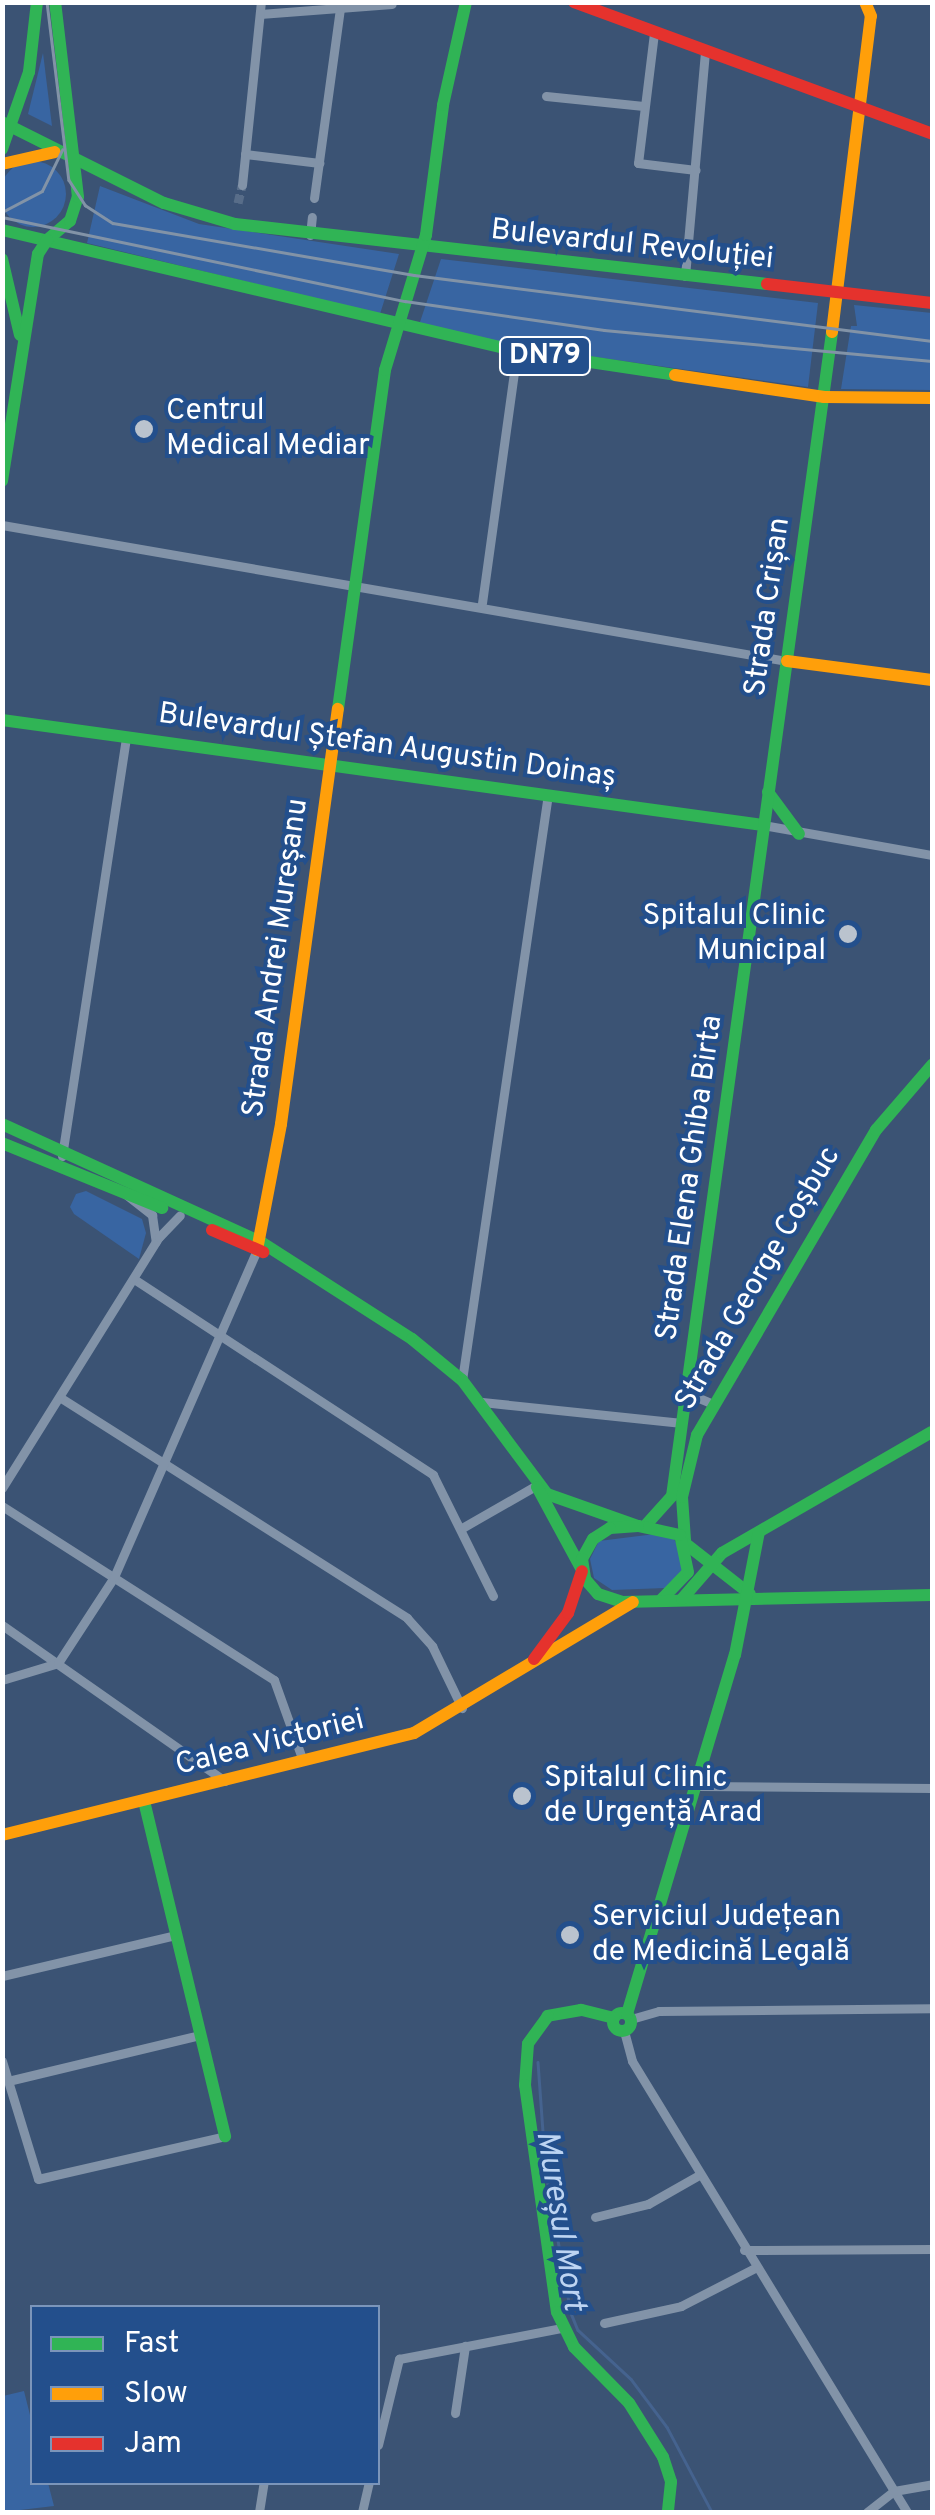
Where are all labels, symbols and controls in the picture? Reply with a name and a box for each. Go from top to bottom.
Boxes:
street label: Bulevardul Revoluției [489,213,775,279]
road number: DN79 [498,333,592,379]
place label: Centrul Medical Mediar [166,394,370,464]
marker: Centrul Medical Mediar [131,416,157,442]
street label: Strada Crișan [739,515,799,699]
street label: Bulevardul Ștefan Augustin Doinaș [155,697,619,797]
street label: Strada Andrei Mureșanu [237,796,317,1120]
place label: Spitalul Clinic Municipal [643,899,826,970]
marker: Spitalul Clinic Municipal [835,921,861,947]
street label: Strada Elena Ghiba Birta [650,1013,732,1343]
street label: Strada George Coșbuc [669,1141,849,1417]
street label: Calea Victoriei [171,1703,369,1785]
place label: Spitalul Clinic de Urgență Arad [544,1761,764,1832]
marker: Spitalul Clinic de Urgență Arad [509,1783,535,1809]
place label: Serviciul Județean de Medicină Legală [592,1900,850,1970]
marker: Serviciul Județean de Medicină Legală [557,1922,583,1948]
water label: Mureșul Mort [526,2128,592,2314]
legend [30,2305,380,2485]
text: Fast [124,2326,179,2363]
text: Slow [124,2376,188,2413]
text: Jam [124,2426,182,2463]

